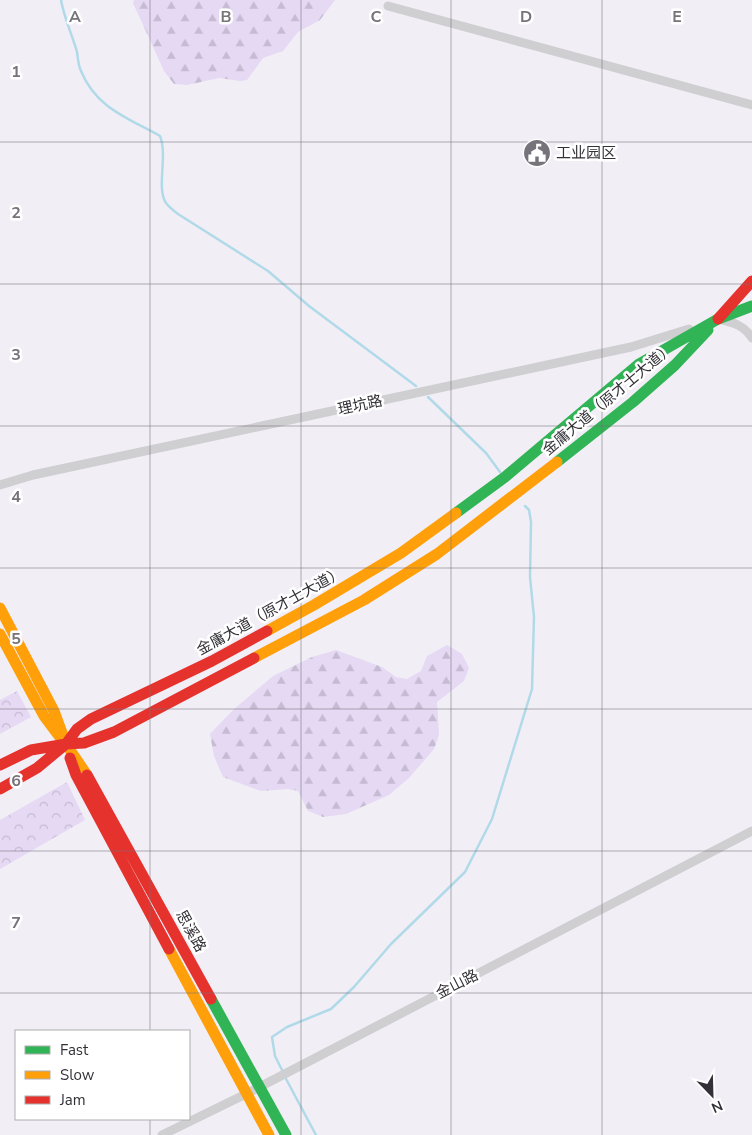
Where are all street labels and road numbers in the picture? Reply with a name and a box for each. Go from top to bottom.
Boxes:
street label: 金庸大道（原才士大道） [538,338,678,460]
street label: 理坑路 [336,391,384,419]
street label: 金庸大道（原才士大道） [193,562,347,660]
street label: 思溪路 [171,906,211,956]
street label: 金山路 [432,965,482,1003]

